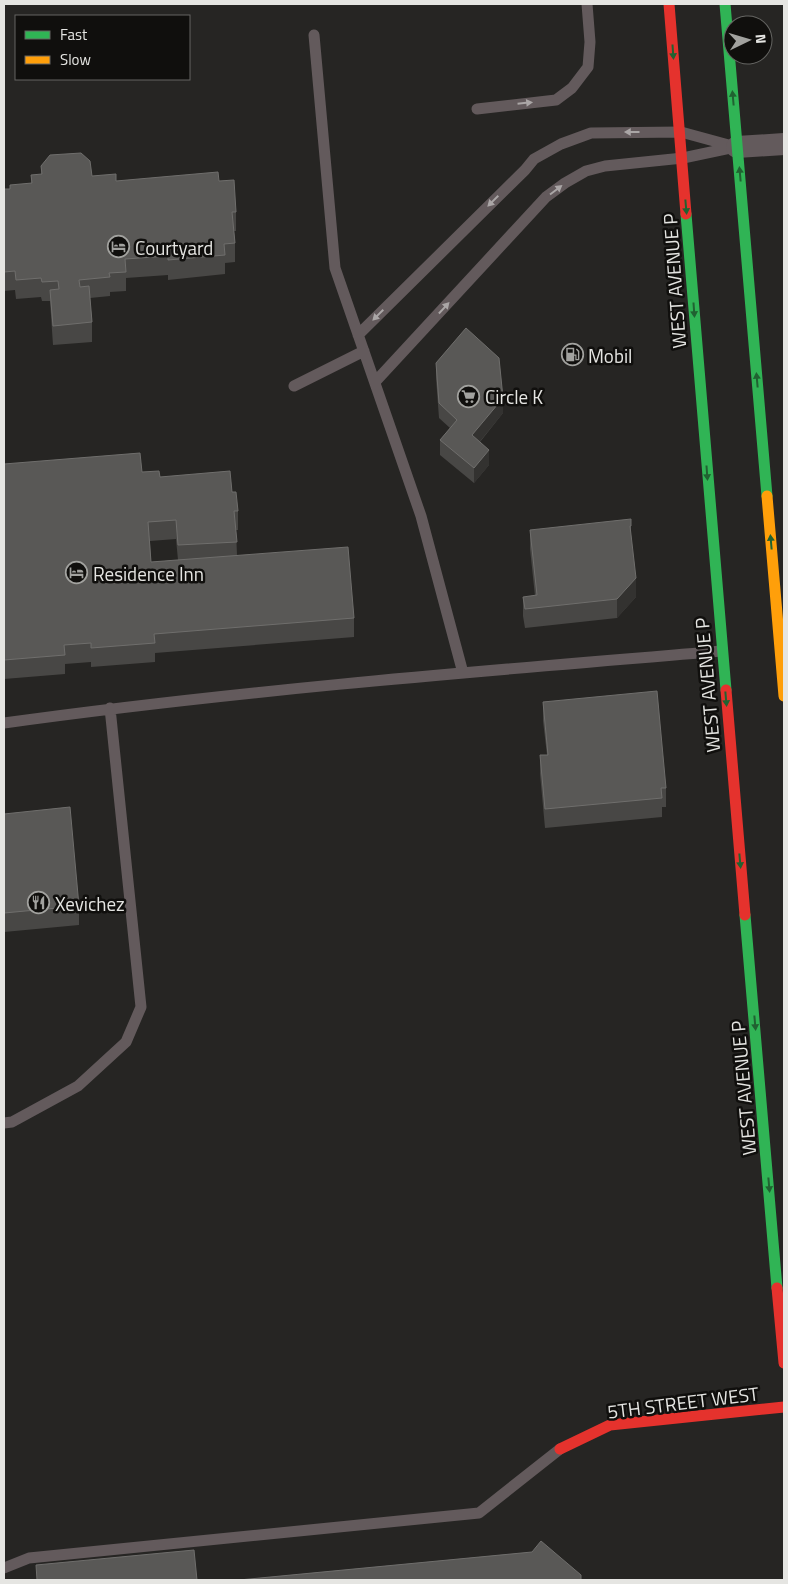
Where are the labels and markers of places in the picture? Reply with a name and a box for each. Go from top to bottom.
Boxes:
place label: Courtyard [135,233,213,262]
hotel icon: Courtyard [107,235,131,259]
place label: Mobil [588,341,632,370]
fuel station icon: Mobil [560,343,584,367]
place label: Circle K [485,382,543,411]
supermarket icon: Circle K [457,384,481,408]
place label: Residence Inn [93,559,204,588]
hotel icon: Residence Inn [65,561,89,585]
place label: Xevichez [55,889,125,918]
restaurant icon: Xevichez [27,891,51,915]

